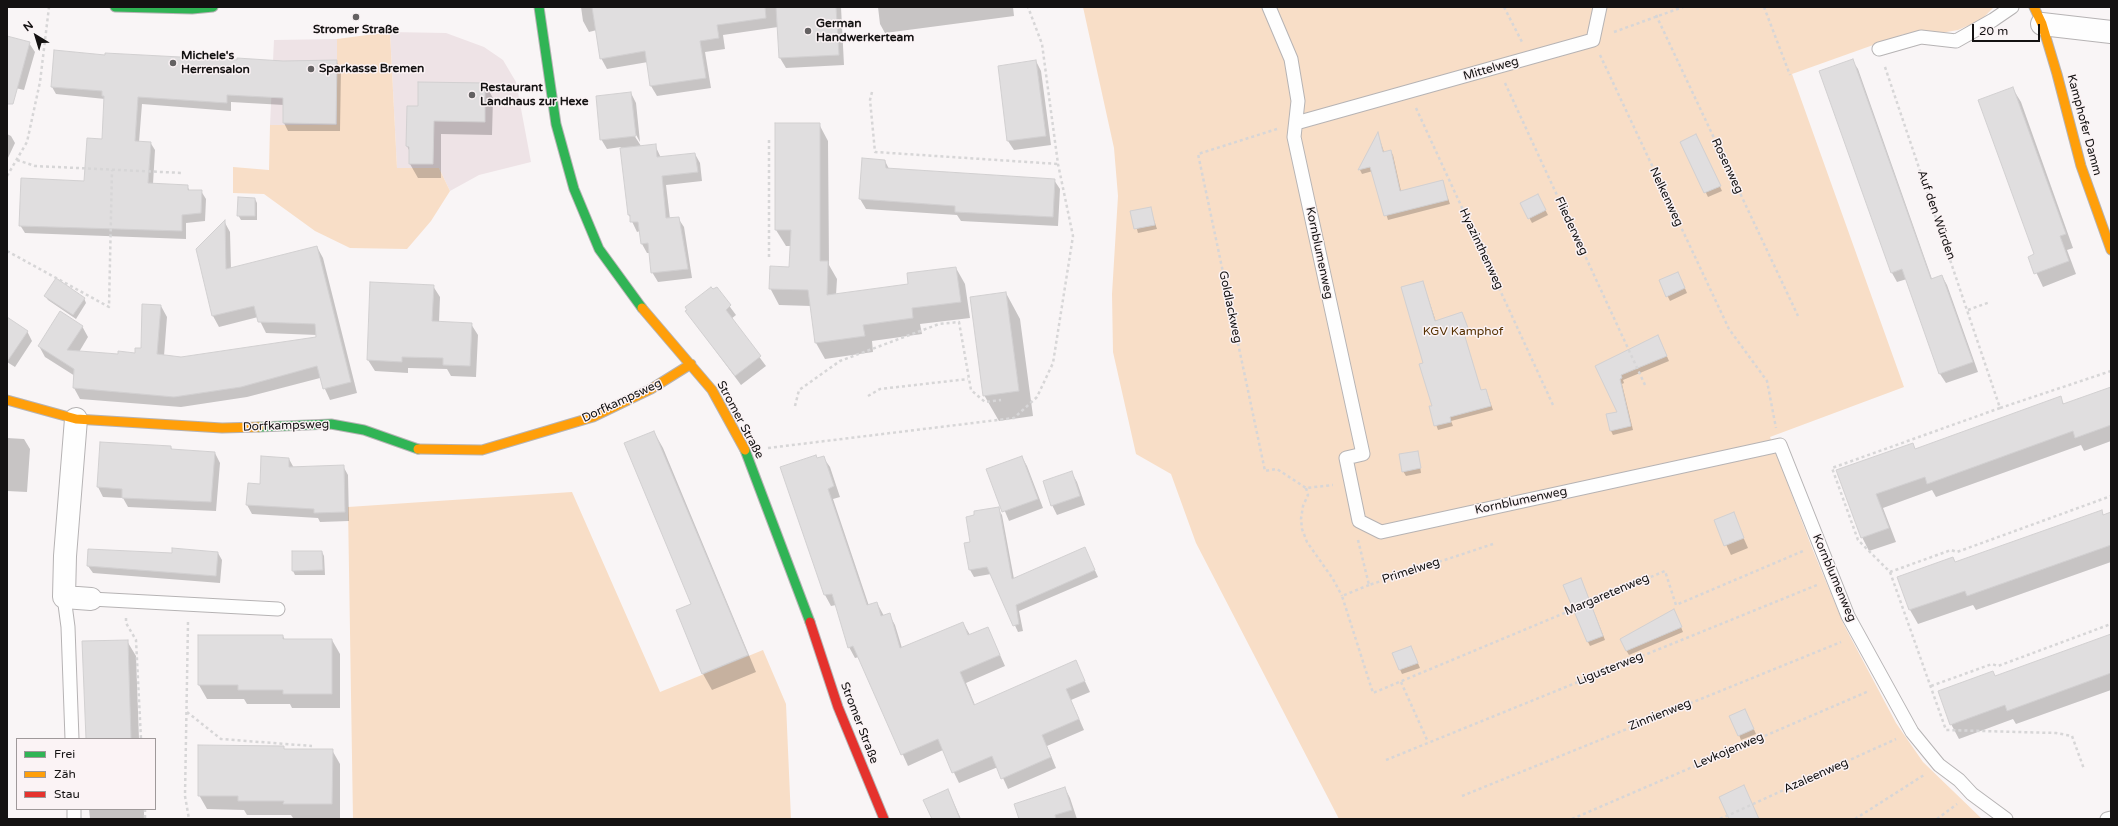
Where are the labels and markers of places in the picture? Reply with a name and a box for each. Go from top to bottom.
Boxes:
marker: Stromer Straße [351,12,361,22]
place label: German Handwerkerteam [816,17,914,45]
place label: Stromer Straße [313,23,399,37]
marker: German Handwerkerteam [803,26,813,36]
place label: Michele's Herrensalon [181,49,250,77]
marker: Michele's Herrensalon [168,58,178,68]
place label: Sparkasse Bremen [319,62,424,76]
marker: Sparkasse Bremen [306,64,316,74]
place label: Restaurant Landhaus zur Hexe [480,81,588,109]
marker: Restaurant Landhaus zur Hexe [467,90,477,100]

